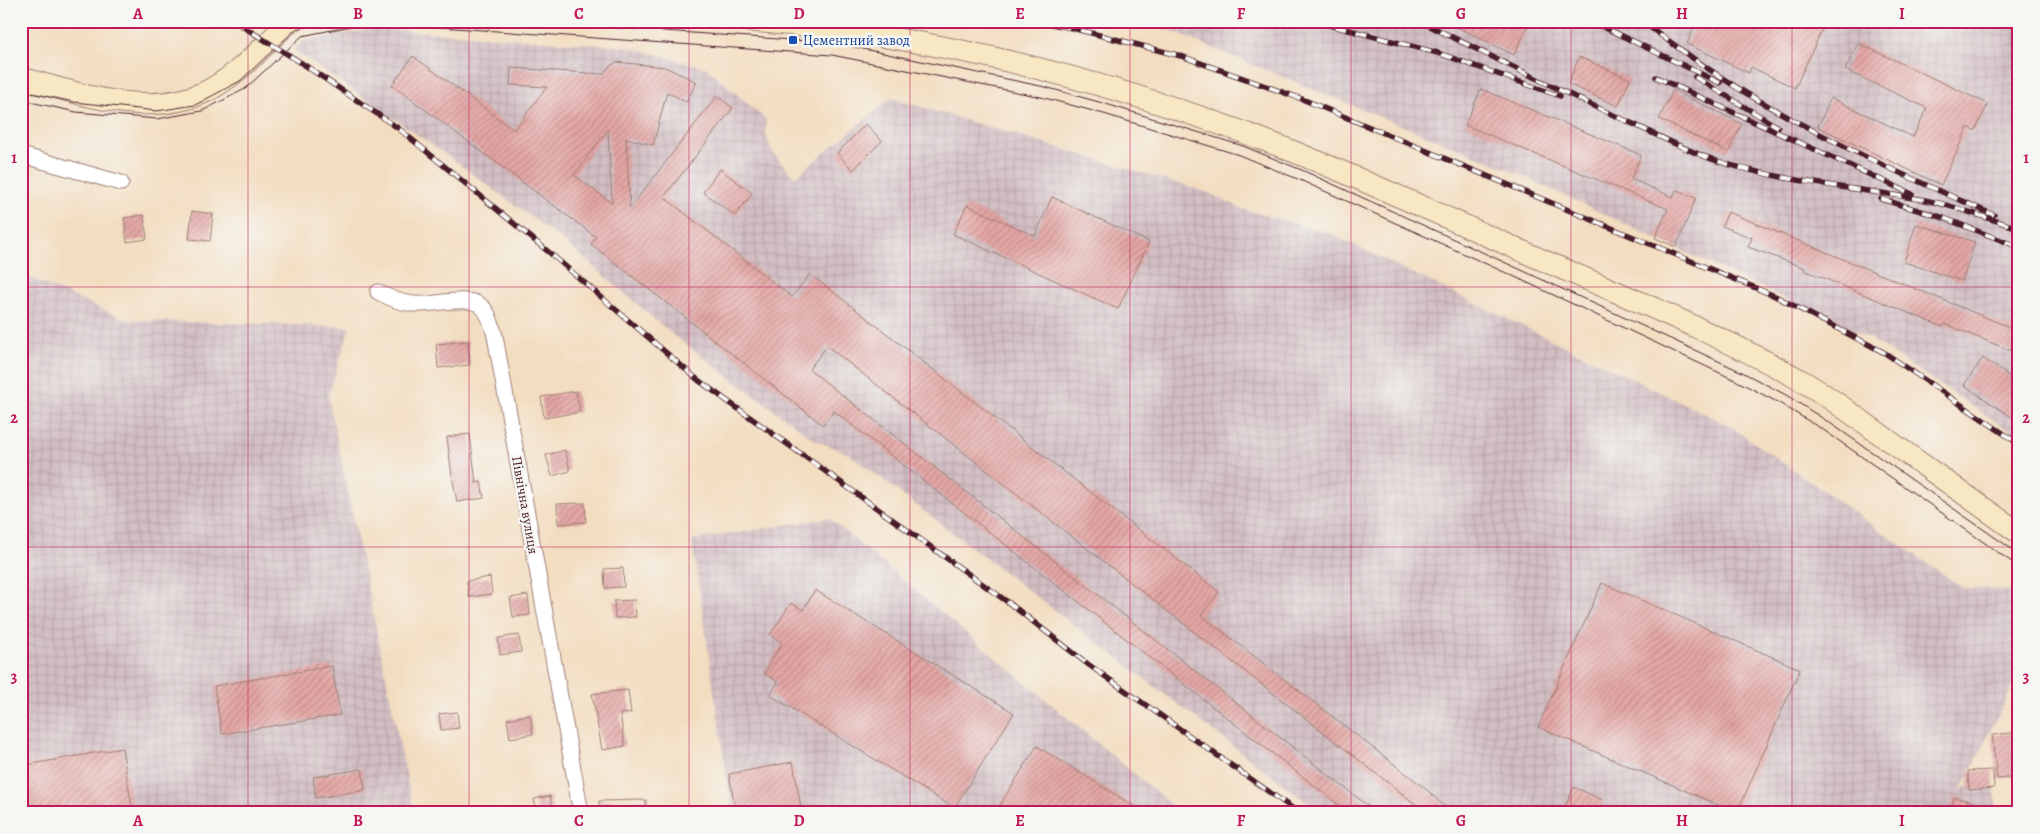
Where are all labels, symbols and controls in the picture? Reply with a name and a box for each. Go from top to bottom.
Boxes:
text: A [132,3,144,25]
text: B [353,3,363,25]
text: C [574,3,584,25]
text: D [793,3,805,25]
text: E [1015,3,1025,25]
text: F [1237,3,1246,25]
text: G [1456,3,1466,25]
text: H [1676,3,1688,25]
text: I [1899,3,1905,25]
place label: Цементний завод [803,31,910,50]
marker: Цементний завод [787,34,799,46]
text: 1 [11,147,17,169]
text: 1 [2023,147,2029,169]
text: 2 [10,407,18,429]
text: 2 [2022,407,2030,429]
street label: Північна вулиця [507,454,543,556]
text: 3 [11,666,18,688]
text: 3 [2023,666,2030,688]
text: A [132,810,144,832]
text: B [353,810,363,832]
text: C [574,810,584,832]
text: D [793,810,805,832]
text: E [1015,810,1025,832]
text: F [1237,810,1246,832]
text: G [1456,810,1466,832]
text: H [1676,810,1688,832]
text: I [1899,810,1905,832]

